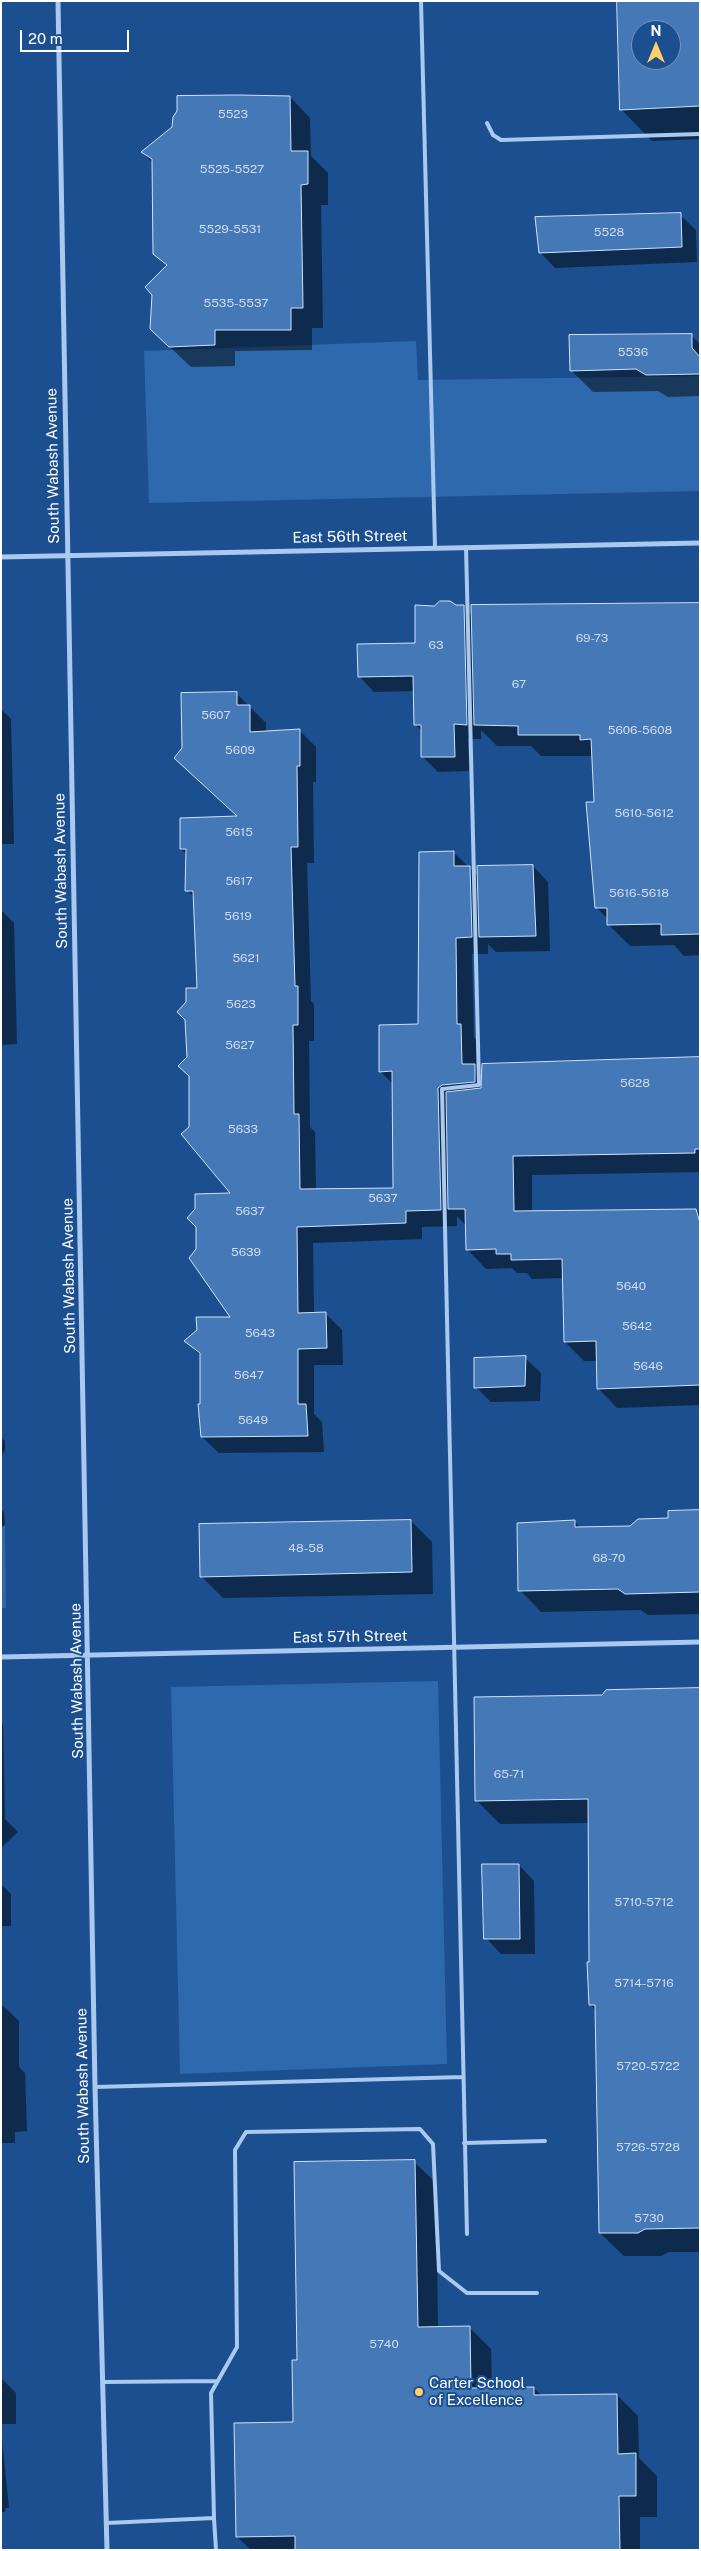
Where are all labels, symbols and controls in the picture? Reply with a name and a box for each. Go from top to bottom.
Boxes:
scale bar [22,20,131,52]
north arrow [631,20,681,70]
text: N [651,23,661,39]
text: 20 m [28,30,63,47]
house number: 5523 [218,107,248,121]
house number: 5525-5527 [200,162,264,176]
house number: 5529-5531 [199,222,261,236]
house number: 5528 [594,225,624,239]
house number: 5535-5537 [203,296,269,310]
house number: 5536 [618,345,648,359]
street label: South Wabash Avenue [43,388,63,544]
street label: East 56th Street [292,527,408,547]
house number: 69-73 [576,631,608,645]
house number: 63 [429,638,443,652]
house number: 67 [512,677,526,691]
house number: 5607 [201,708,231,722]
house number: 5606-5608 [608,723,672,737]
house number: 5609 [225,743,255,757]
street label: South Wabash Avenue [51,793,71,949]
house number: 5610-5612 [614,806,674,820]
house number: 5615 [225,825,253,839]
house number: 5617 [225,874,253,888]
house number: 5616-5618 [609,886,669,900]
house number: 5619 [224,909,252,923]
house number: 5621 [232,951,260,965]
house number: 5623 [226,997,256,1011]
house number: 5627 [225,1038,255,1052]
house number: 5628 [620,1076,650,1090]
house number: 5633 [228,1122,258,1136]
house number: 5637 [368,1191,398,1205]
street label: South Wabash Avenue [59,1198,79,1354]
house number: 5637 [235,1204,265,1218]
house number: 5639 [231,1245,261,1259]
house number: 5640 [616,1279,646,1293]
house number: 5642 [622,1319,652,1333]
house number: 5643 [245,1326,275,1340]
house number: 5646 [633,1359,663,1373]
house number: 5647 [234,1368,264,1382]
house number: 5649 [238,1413,268,1427]
house number: 48-58 [288,1541,324,1555]
house number: 68-70 [593,1551,625,1565]
street label: South Wabash Avenue [67,1603,87,1759]
street label: East 57th Street [292,1627,408,1647]
house number: 65-71 [494,1767,524,1781]
house number: 5710-5712 [614,1895,674,1909]
house number: 5714-5716 [614,1976,674,1990]
street label: South Wabash Avenue [73,2008,93,2164]
house number: 5720-5722 [616,2059,680,2073]
house number: 5726-5728 [616,2140,680,2154]
house number: 5730 [634,2211,664,2225]
house number: 5740 [369,2337,399,2351]
place label: Carter School of Excellence [429,2374,525,2409]
marker: Carter School of Excellence [413,2386,425,2398]

